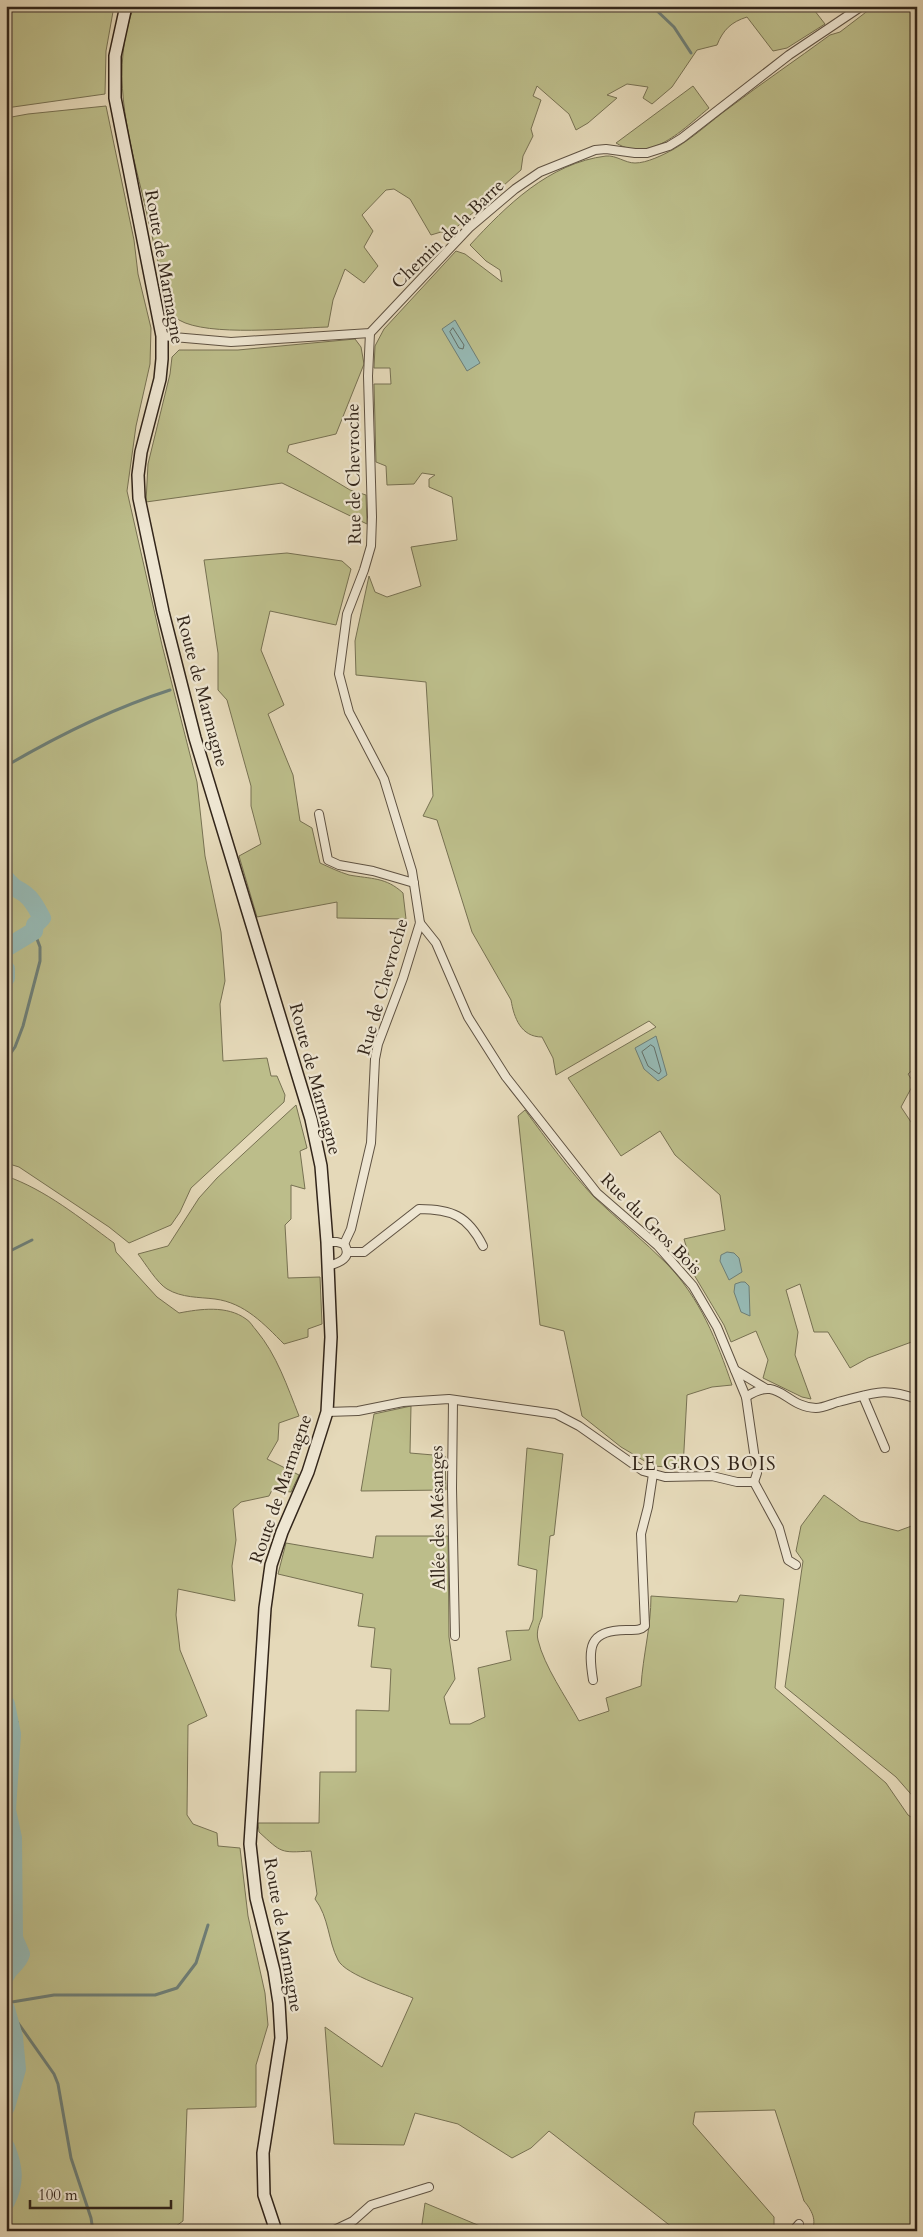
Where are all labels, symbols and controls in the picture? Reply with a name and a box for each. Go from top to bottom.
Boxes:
street label: Chemin de la Barre [386,174,510,294]
street label: Route de Marmagne [138,188,190,346]
street label: Rue de Chevroche [340,403,368,545]
street label: Route de Marmagne [170,612,234,770]
street label: Rue de Chevroche [351,916,415,1058]
street label: Route de Marmagne [283,1000,347,1158]
street label: Rue du Gros Bois [595,1168,707,1280]
street label: Route de Marmagne [244,1411,318,1567]
street label: Allée des Mésanges [424,1445,452,1591]
district label: LE GROS BOIS [632,1451,776,1477]
street label: Route de Marmagne [257,1856,309,2014]
scale bar [30,2177,171,2209]
text: 100 m [38,2185,78,2205]

